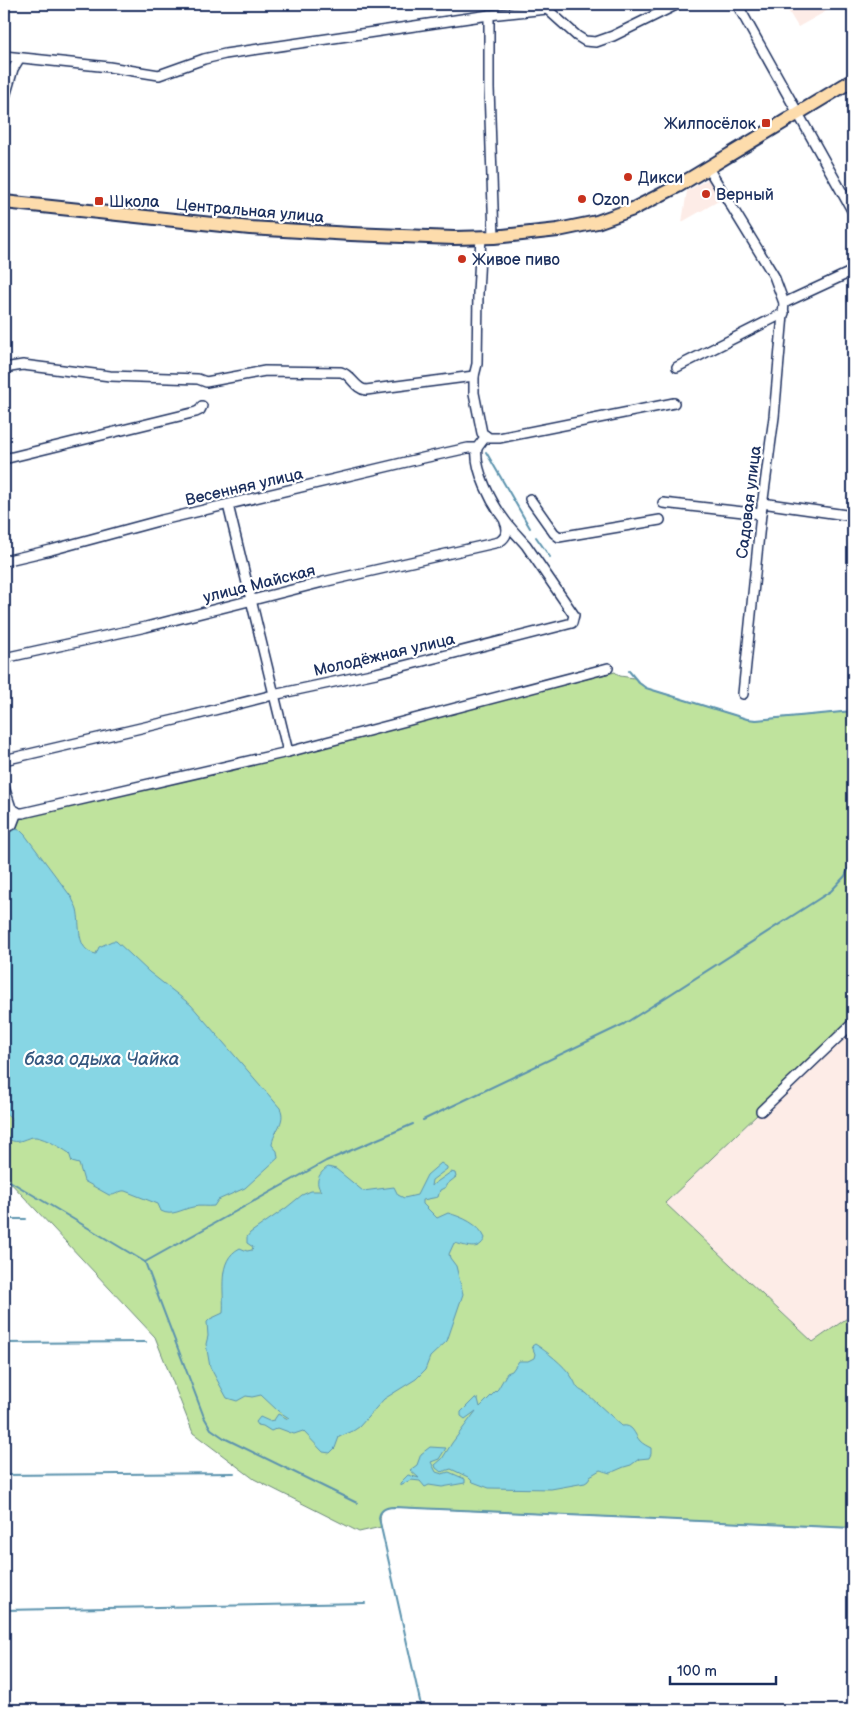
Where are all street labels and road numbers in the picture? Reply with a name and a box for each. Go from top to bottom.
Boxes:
street label: Центральная улица [175,196,326,228]
street label: Садовая улица [733,444,766,560]
street label: Весенняя улица [184,465,306,510]
street label: улица Майская [201,561,318,608]
street label: Молодёжная улица [312,630,457,681]

